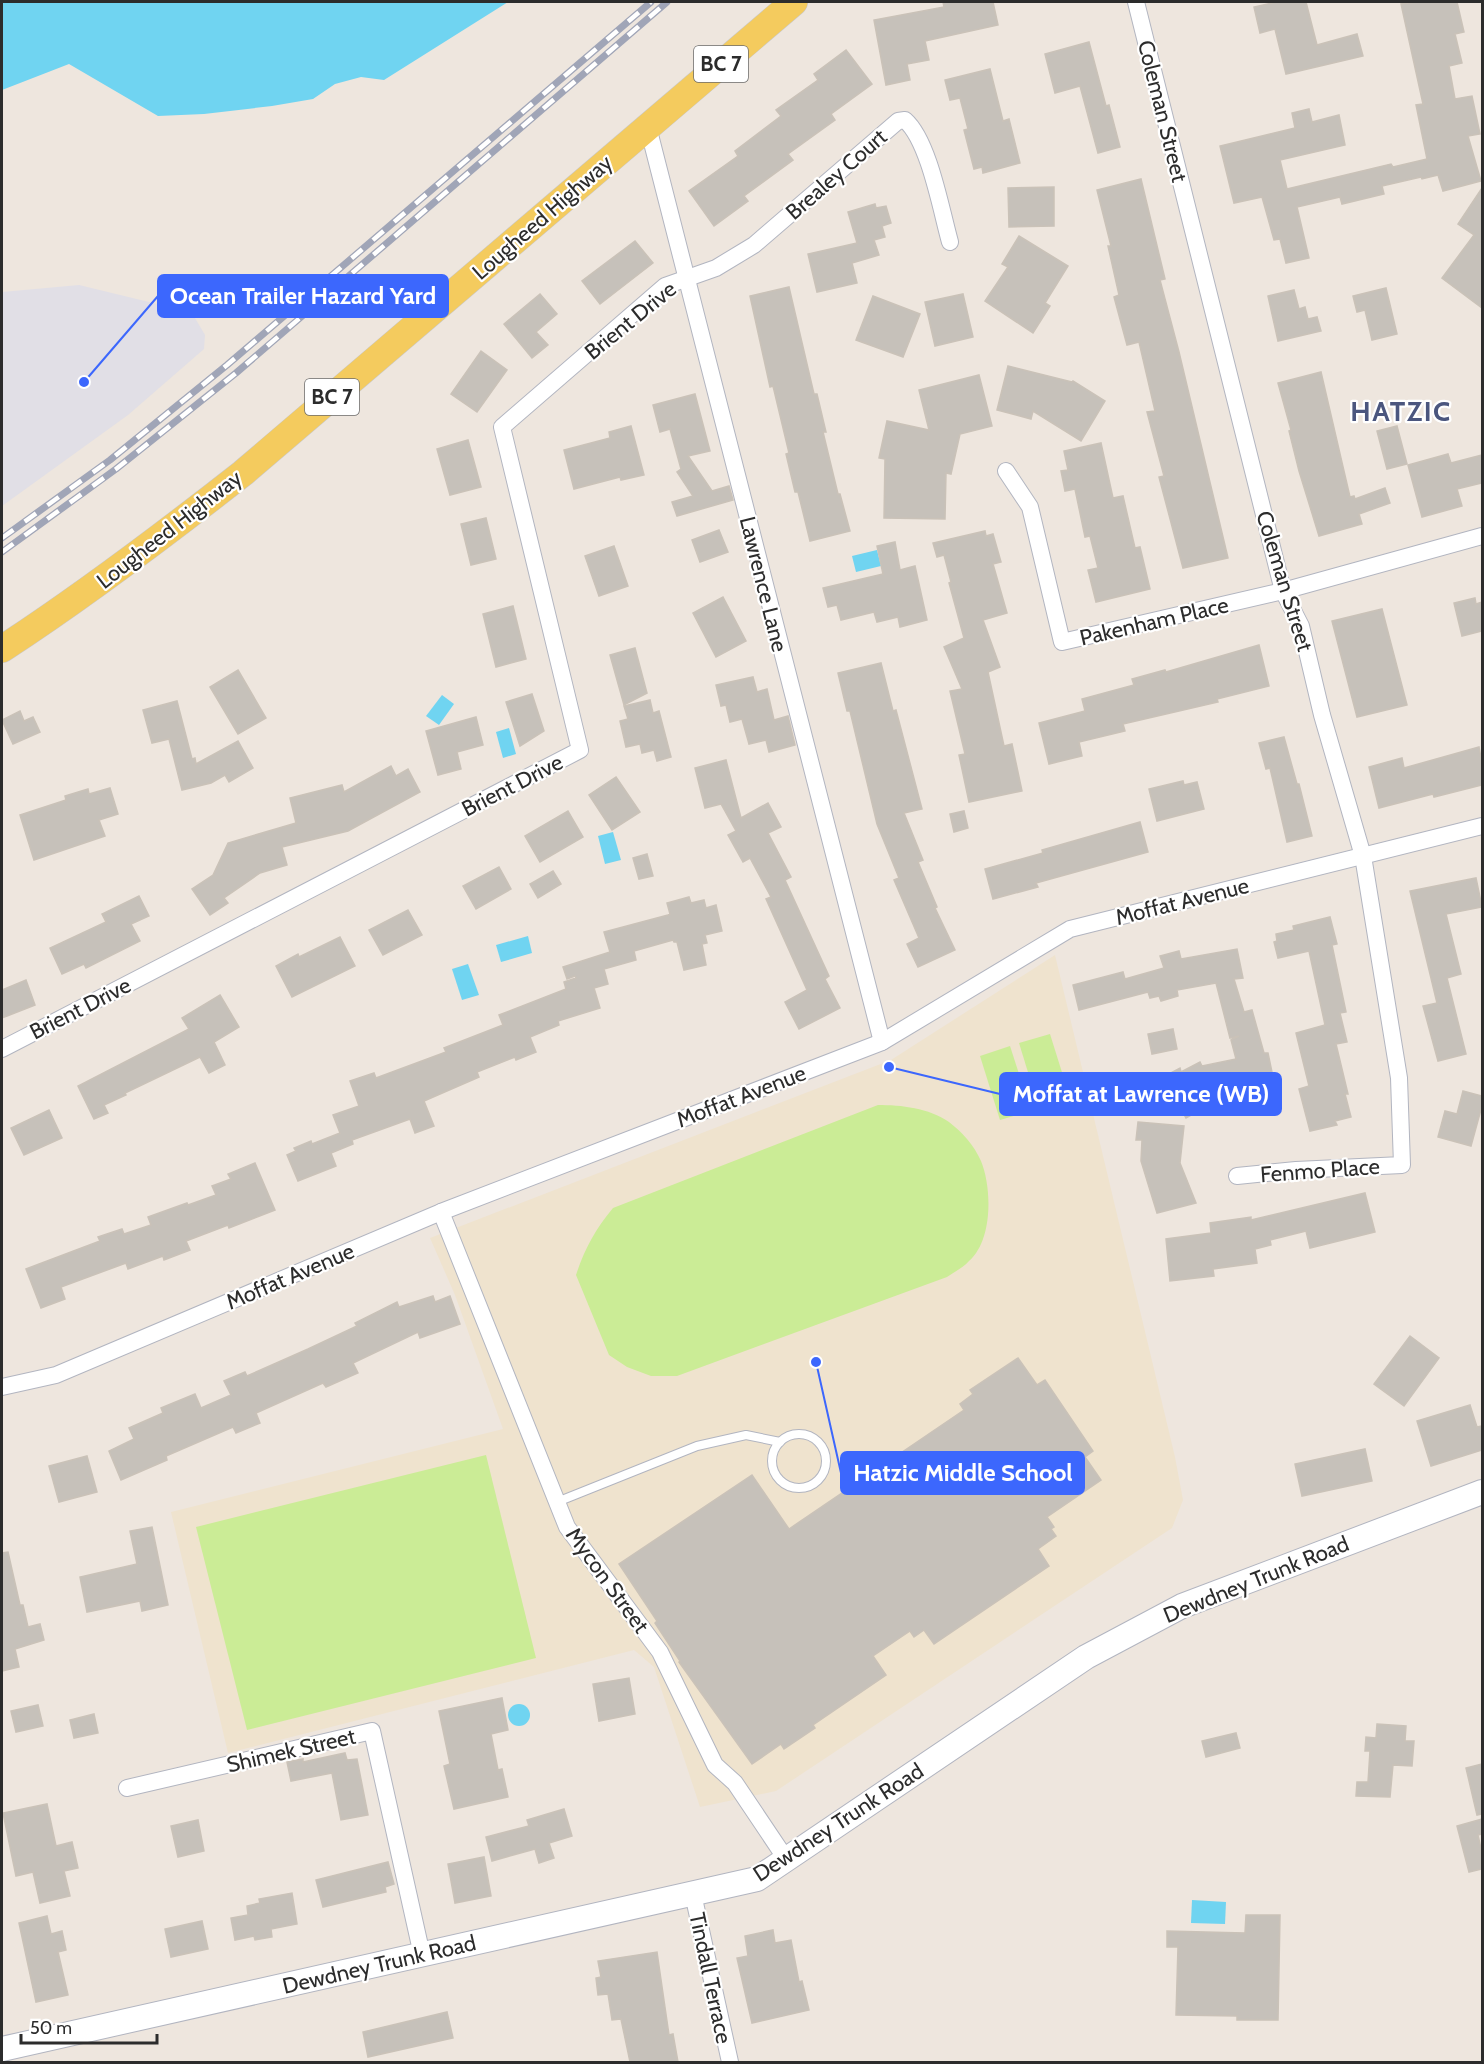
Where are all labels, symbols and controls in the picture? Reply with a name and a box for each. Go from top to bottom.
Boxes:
street label: Coleman Street [1132,37,1193,185]
road number: BC 7 [694,46,748,82]
street label: Brealey Court [780,123,893,226]
street label: Lougheed Highway [467,149,618,286]
callout: Ocean Trailer Hazard Yard [158,275,448,317]
street label: Brient Drive [579,275,681,365]
text: Ocean Trailer Hazard Yard [170,281,436,310]
road number: BC 7 [305,379,359,415]
district label: HATZIC [1350,394,1452,428]
street label: Lougheed Highway [91,464,247,594]
street label: Coleman Street [1250,508,1319,655]
street label: Lawrence Lane [734,514,793,655]
street label: Pakenham Place [1077,591,1231,652]
street label: Brient Drive [457,749,567,822]
street label: Moffat Avenue [1113,872,1252,931]
street label: Brient Drive [25,972,135,1045]
street label: Moffat Avenue [673,1059,810,1134]
callout: Moffat at Lawrence (WB) [1000,1073,1281,1115]
text: Moffat at Lawrence (WB) [1013,1079,1269,1108]
street label: Fenmo Place [1259,1153,1381,1188]
street label: Moffat Avenue [222,1237,358,1316]
callout: Hatzic Middle School [841,1452,1084,1494]
text: Hatzic Middle School [853,1458,1073,1487]
street label: Mycon Street [560,1522,655,1639]
street label: Dewdney Trunk Road [1159,1530,1353,1629]
street label: Shimek Street [224,1722,359,1778]
street label: Dewdney Trunk Road [748,1757,929,1888]
street label: Tindall Terrace [683,1910,738,2046]
street label: Dewdney Trunk Road [280,1929,479,2000]
scale bar [21,2007,158,2045]
text: 50 m [30,2017,72,2039]

